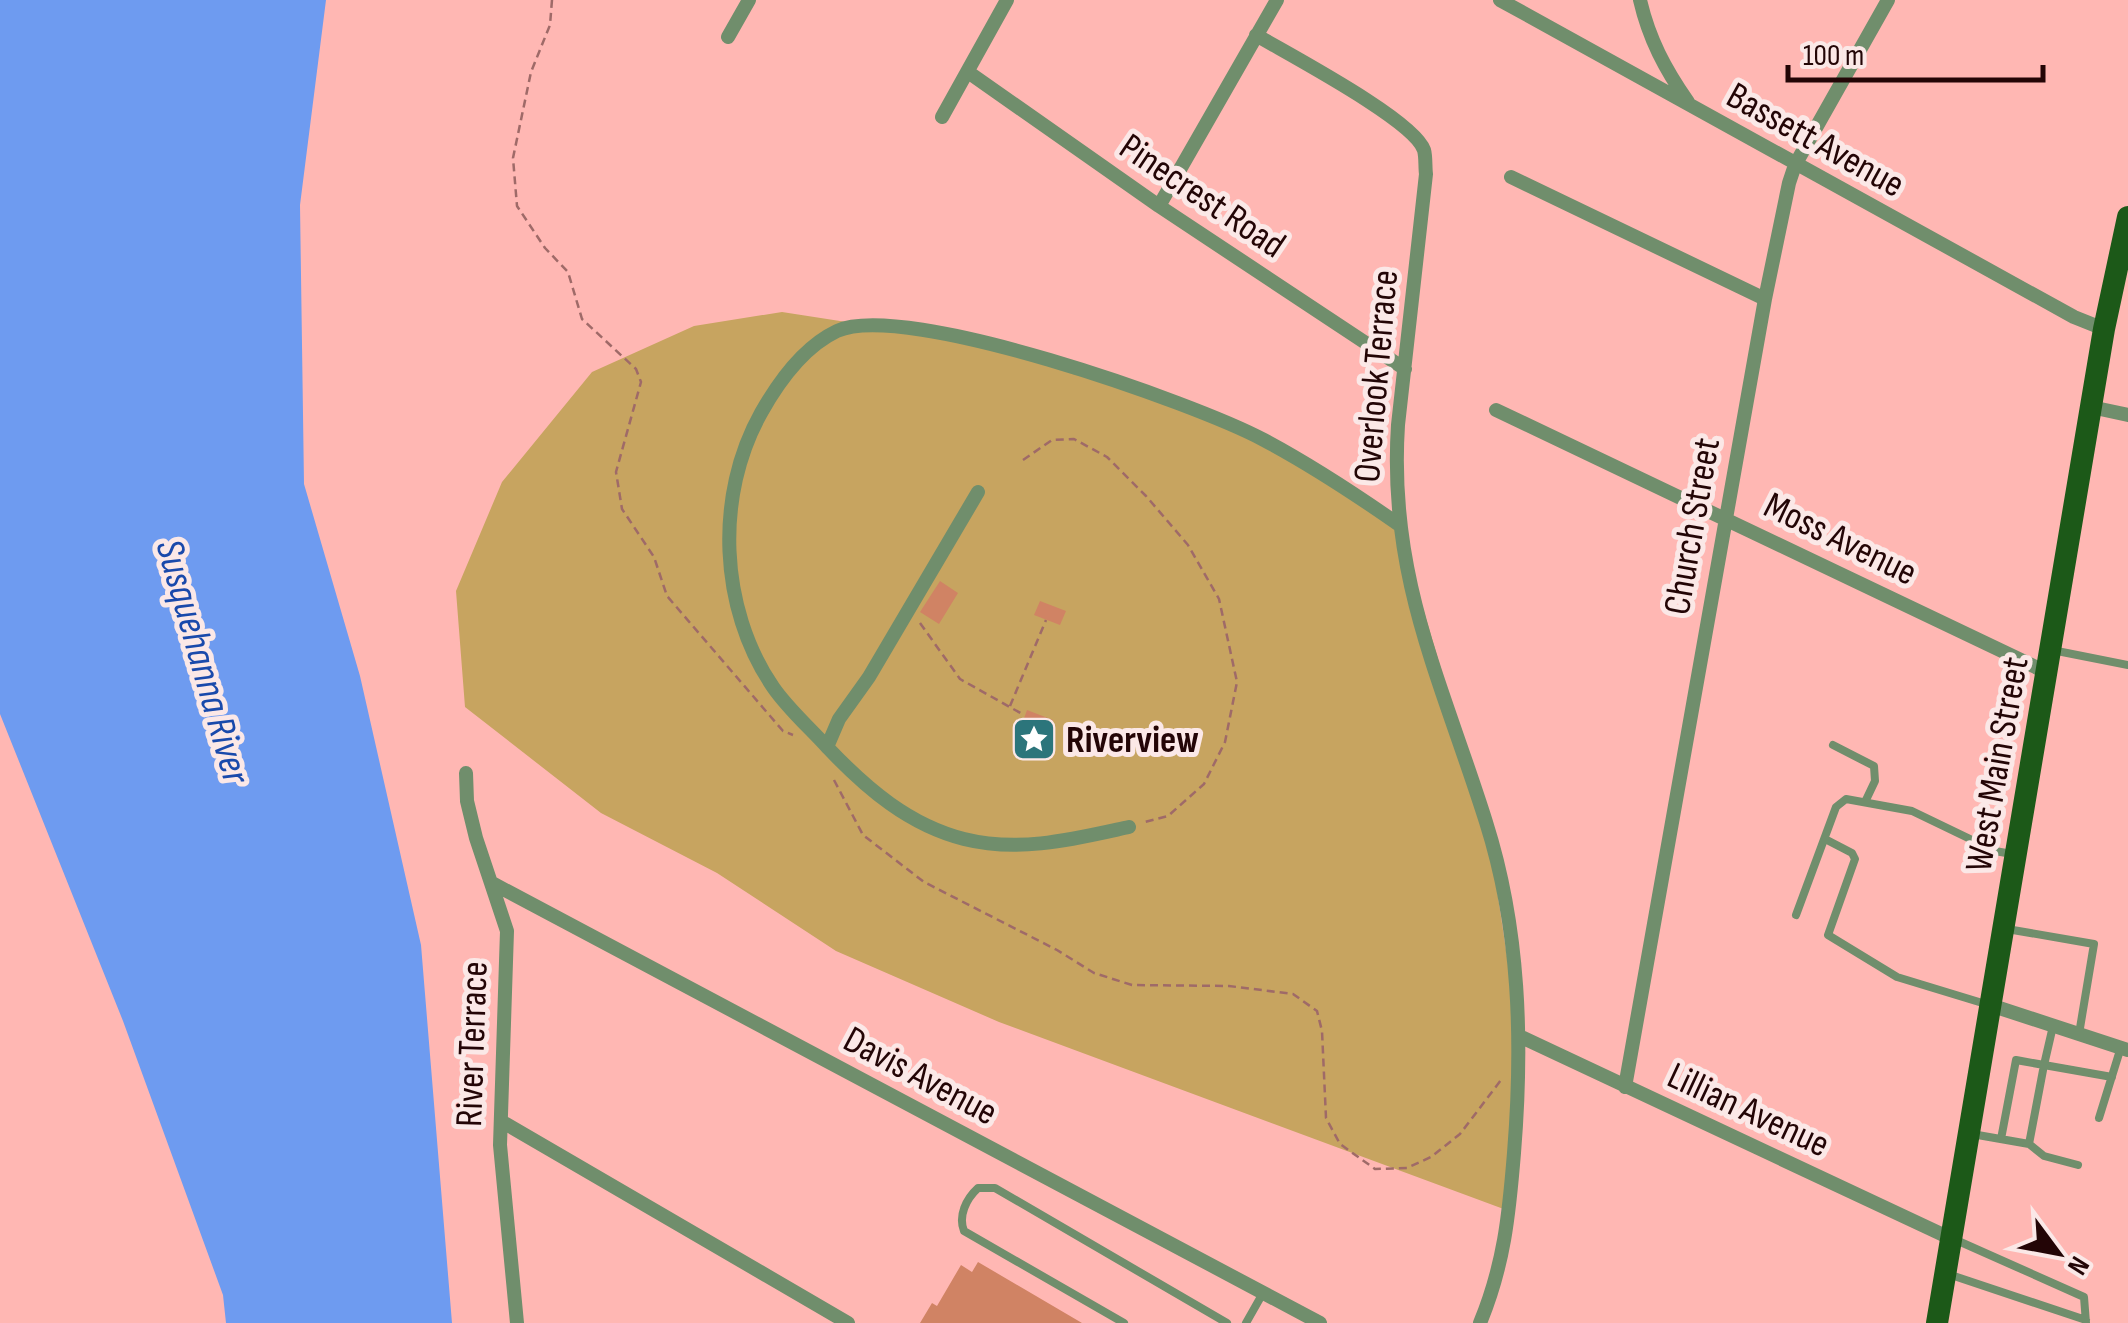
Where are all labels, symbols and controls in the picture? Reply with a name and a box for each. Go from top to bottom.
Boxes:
scale bar [1788,20,2043,82]
text: 100 m [1803,38,1864,74]
street label: Bassett Avenue [1719,73,1912,207]
street label: Pinecrest Road [1111,125,1293,268]
street label: Overlook Terrace [1345,268,1408,484]
street label: Church Street [1655,434,1730,618]
street label: Moss Avenue [1757,483,1924,596]
water label: Susquehanna River [144,534,260,791]
street label: West Main Street [1956,653,2039,875]
place icon: Riverview [1011,716,1057,762]
place label: Riverview [1066,718,1199,763]
street label: River Terrace [447,961,498,1128]
street label: Davis Avenue [836,1017,1005,1135]
street label: Lillian Avenue [1660,1053,1836,1167]
north arrow [2008,1203,2108,1303]
text: N [2060,1250,2096,1281]

